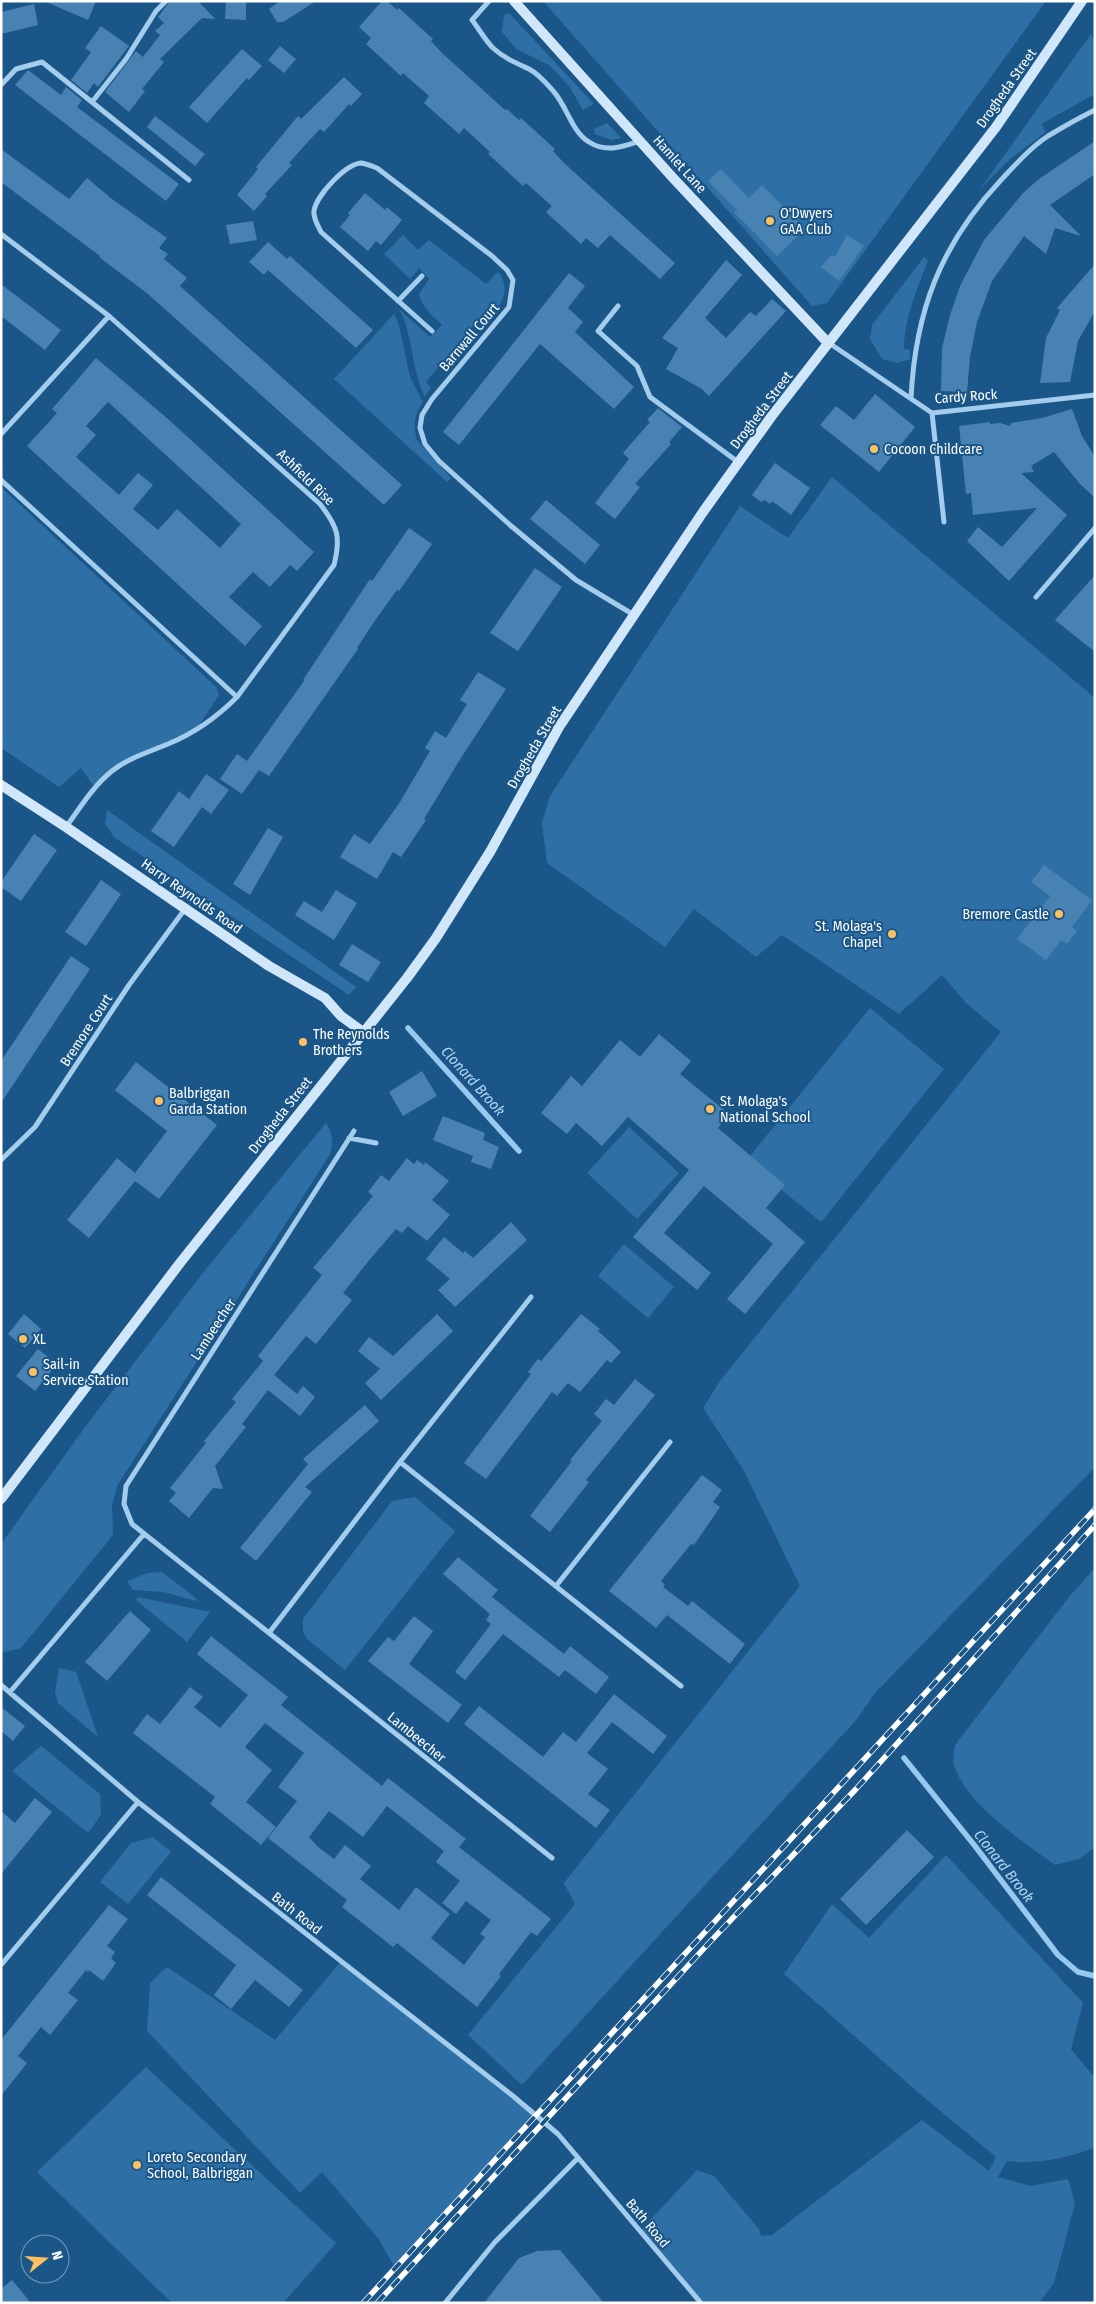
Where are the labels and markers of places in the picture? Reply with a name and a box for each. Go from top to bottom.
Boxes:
place label: O'Dwyers GAA Club [780,205,833,238]
marker: O'Dwyers GAA Club [764,215,776,227]
place label: Cocoon Childcare [884,441,983,458]
marker: Cocoon Childcare [868,443,880,455]
place label: Bremore Castle [962,906,1049,923]
marker: Bremore Castle [1053,908,1065,920]
place label: St. Molaga's Chapel [815,918,882,951]
marker: St. Molaga's Chapel [886,928,898,940]
place label: The Reynolds Brothers [313,1026,389,1059]
marker: The Reynolds Brothers [297,1036,309,1048]
place label: Balbriggan Garda Station [169,1085,247,1118]
place label: St. Molaga's National School [720,1093,811,1126]
marker: Balbriggan Garda Station [153,1095,165,1107]
marker: St. Molaga's National School [704,1103,716,1115]
place label: XL [33,1331,46,1348]
marker: XL [17,1333,29,1345]
place label: Sail-in Service Station [43,1356,129,1389]
marker: Sail-in Service Station [27,1366,39,1378]
place label: Loreto Secondary School, Balbriggan [147,2149,253,2182]
marker: Loreto Secondary School, Balbriggan [131,2159,143,2171]

